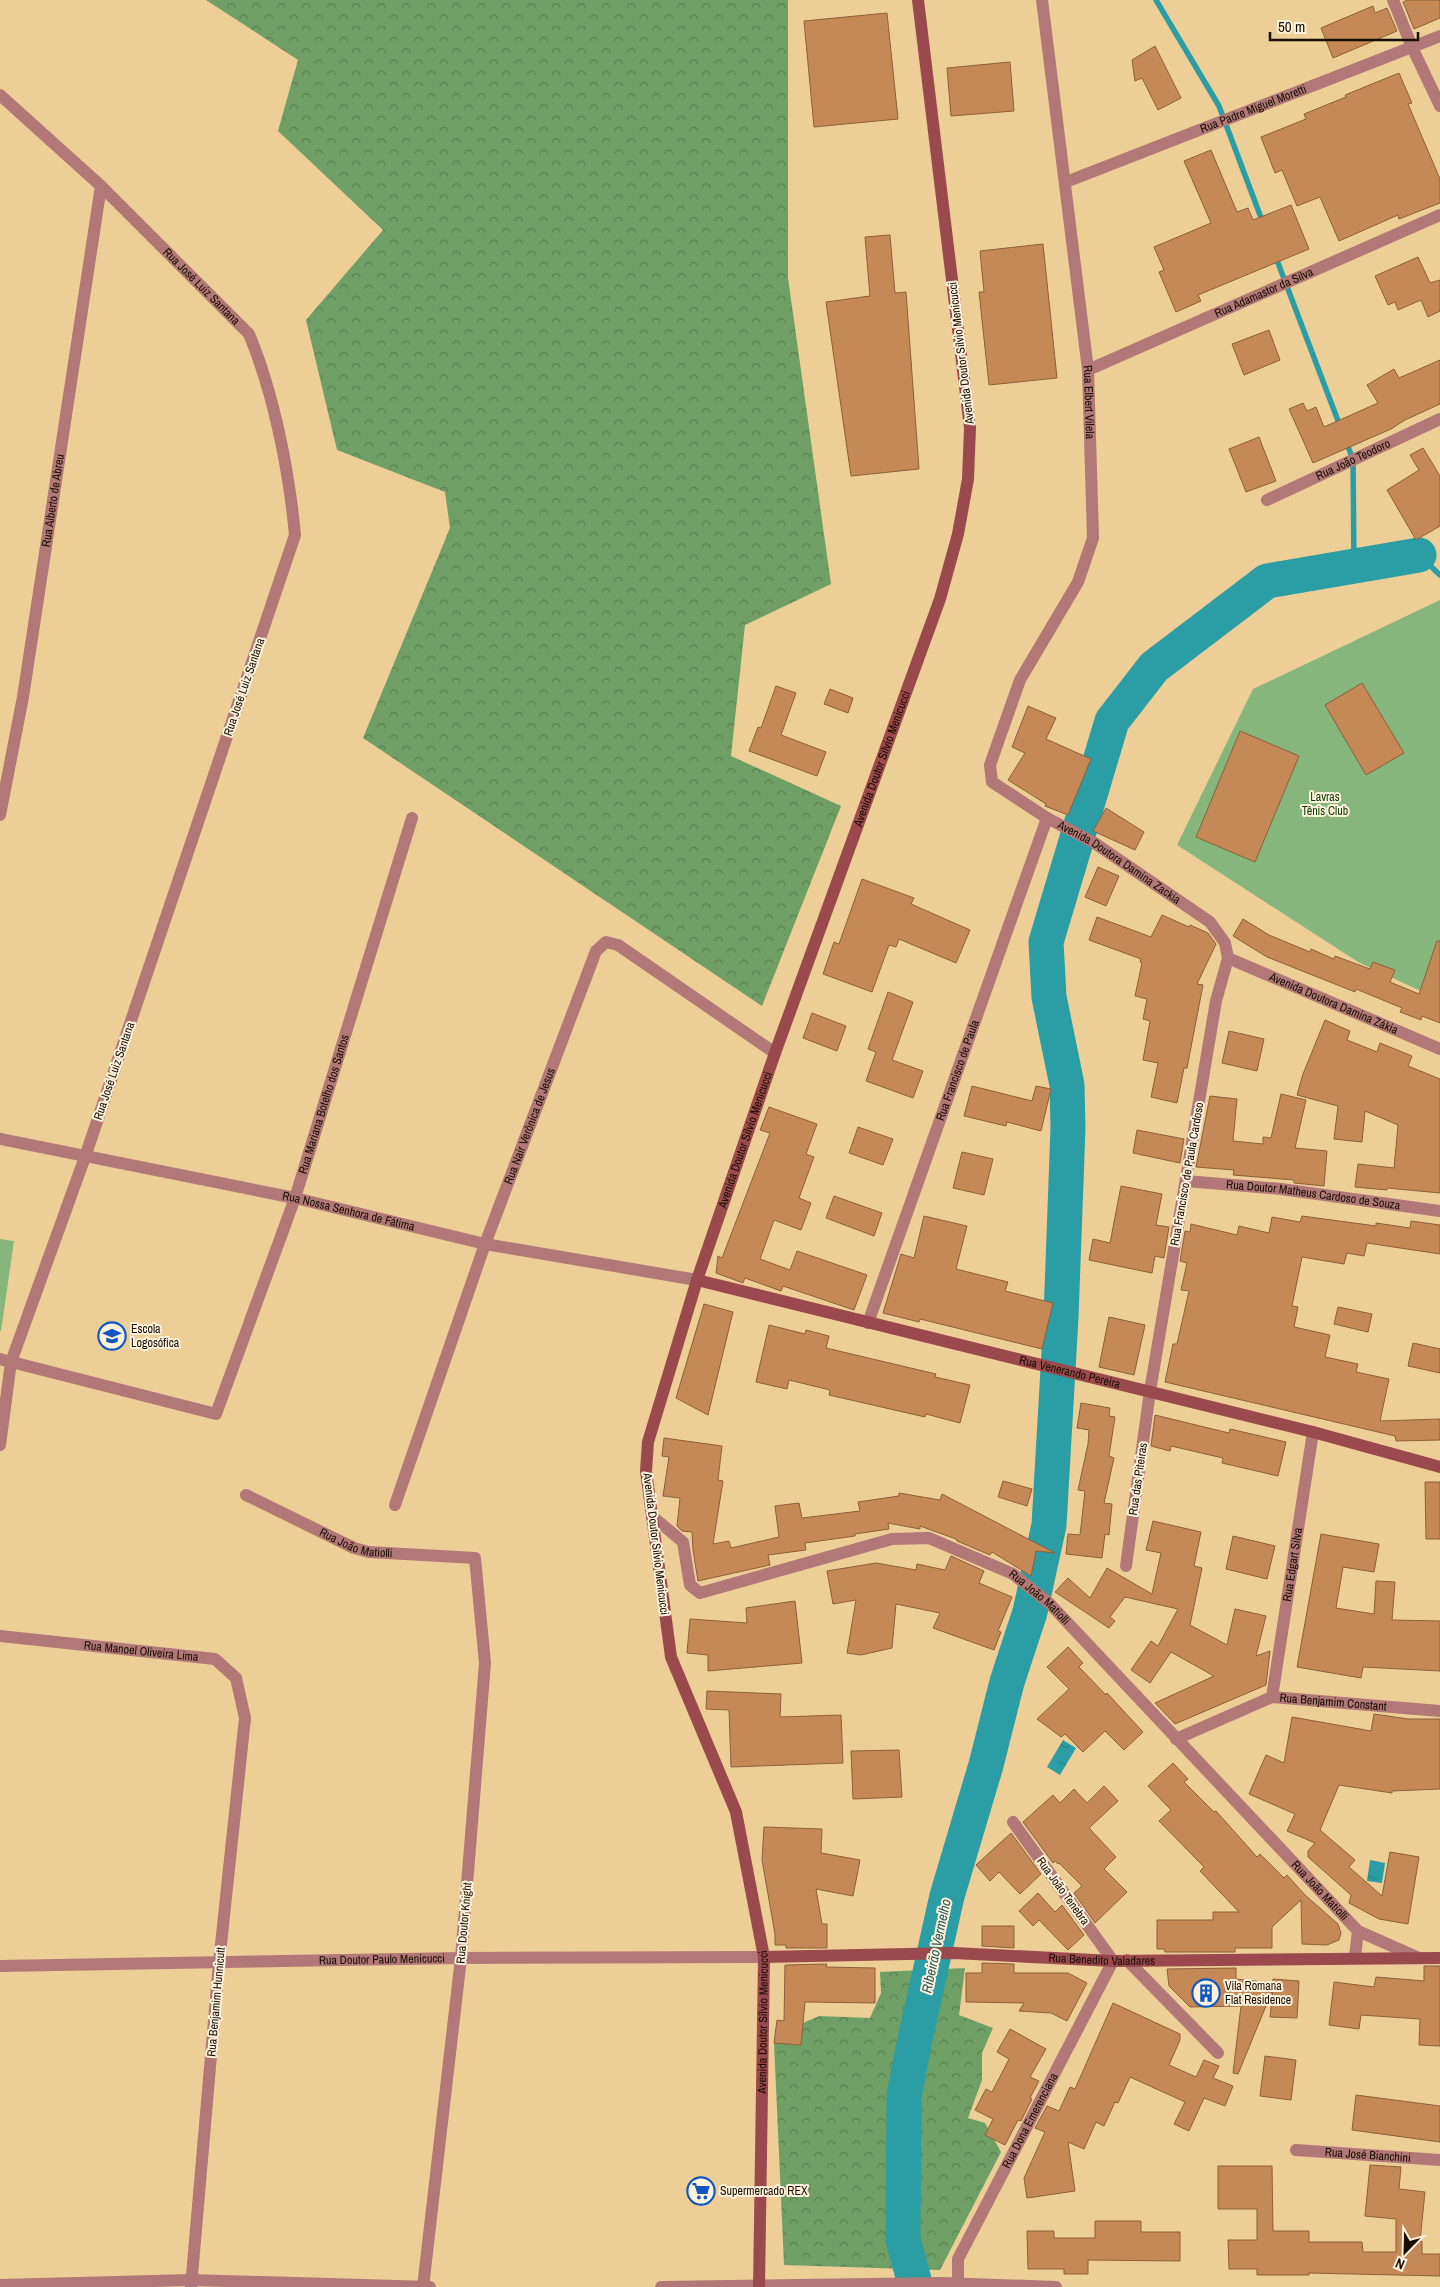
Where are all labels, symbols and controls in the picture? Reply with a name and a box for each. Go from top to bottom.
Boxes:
scale bar [1270,10,1418,42]
text: 50 m [1278,16,1305,37]
street label: Rua Padre Miguel Moretti [1198,81,1309,137]
street label: Rua José Luiz Santana [160,245,244,329]
street label: Rua Adamastor da Silva [1212,264,1316,321]
street label: Avenida Doutor Sílvio Menicucci [944,281,978,426]
street label: Rua Elbert Vilela [1079,364,1098,440]
street label: Rua João Teodoro [1313,435,1393,484]
street label: Rua Alberto de Abreu [38,453,68,548]
street label: Rua José Luiz Santana [220,636,268,738]
street label: Avenida Doutor Sílvio Menicucci [850,689,914,830]
park label: Lavras Tênis Club [1302,789,1348,819]
street label: Avenida Doutora Damina Zackia [1054,816,1184,908]
street label: Avenida Doutora Damina Zákia [1266,968,1401,1038]
street label: Rua Francisco de Paula [932,1017,983,1123]
street label: Rua José Luiz Santana [90,1020,138,1122]
street label: Rua Mariana Botelho dos Santos [295,1032,353,1176]
street label: Rua Nair Verônica de Jesus [500,1066,559,1187]
street label: Avenida Doutor Sílvio Menicucci [714,1069,776,1211]
street label: Rua Francisco de Paula Cardoso [1166,1101,1208,1247]
street label: Rua Doutor Matheus Cardoso de Souza [1225,1176,1402,1213]
street label: Rua Nossa Senhora de Fátima [281,1188,417,1235]
school or university icon: Escola Logosófica [97,1321,127,1351]
place label: Escola Logosófica [131,1321,180,1351]
street label: Rua Venerando Pereira [1018,1352,1123,1392]
street label: Rua das Piteiras [1125,1442,1151,1516]
street label: Avenida Doutor Sílvio Menicucci [639,1471,673,1616]
street label: Rua João Matiolli [317,1524,393,1561]
street label: Rua Edgart Silva [1279,1526,1306,1603]
street label: Rua João Matiolli [1006,1566,1074,1628]
street label: Rua Manoel Oliveira Lima [83,1637,200,1665]
street label: Rua Benjamim Constant [1279,1690,1387,1715]
street label: Rua João Tenebra [1033,1854,1093,1929]
street label: Rua João Matiolli [1288,1857,1352,1924]
street label: Rua Doutor Knight [452,1881,476,1964]
water label: Ribeirão Vermelho [917,1897,955,1995]
street label: Rua Benjamim Hunnicutt [203,1946,229,2057]
street label: Avenida Doutor Sílvio Menicucci [754,1949,772,2095]
street label: Rua Doutor Paulo Menicucci [319,1950,445,1968]
street label: Rua Benedito Valadares [1048,1950,1155,1969]
building icon: Vila Romana Flat Residence [1191,1978,1221,2008]
place label: Vila Romana Flat Residence [1225,1978,1291,2008]
street label: Rua Dona Emerenciana [998,2070,1062,2171]
street label: Rua José Bianchini [1324,2144,1411,2166]
supermarket icon: Supermercado REX [686,2176,716,2206]
place label: Supermercado REX [720,2183,808,2199]
north arrow [1380,2227,1430,2277]
text: N [1393,2254,1407,2274]

